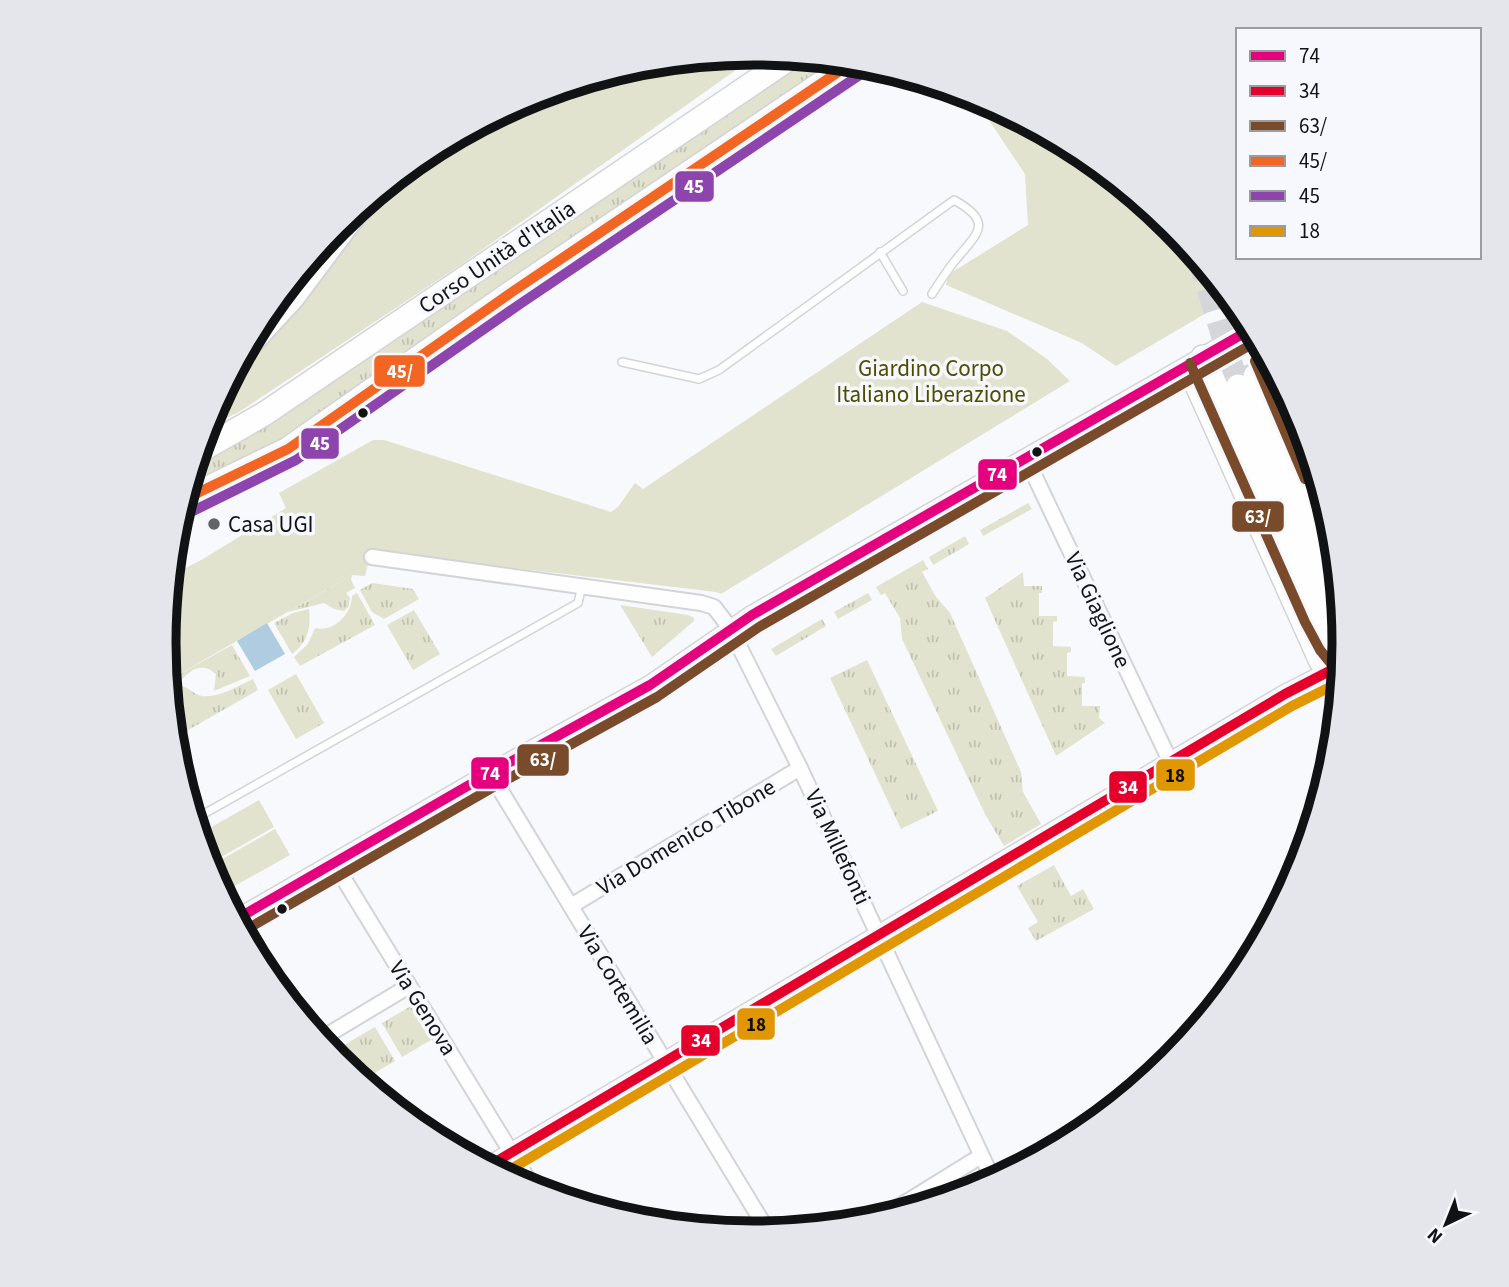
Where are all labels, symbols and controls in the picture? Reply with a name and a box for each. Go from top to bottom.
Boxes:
legend [1236,28,1481,259]
text: 74 [1299,41,1320,71]
text: 34 [1299,76,1320,106]
text: 63/ [1299,111,1328,141]
text: 45/ [1299,146,1328,176]
line badge: 45 [674,170,715,203]
text: 45 [684,174,704,201]
text: 45 [1299,181,1320,211]
street label: Corso Unità d'Italia [412,192,582,322]
text: 18 [1299,216,1320,246]
park label: Giardino Corpo Italiano Liberazione [836,352,1026,411]
line badge: 45/ [373,354,426,388]
text: 45/ [387,359,413,386]
unlabelled marker [356,406,370,420]
line badge: 45 [300,427,340,460]
text: 45 [310,431,330,458]
unlabelled marker [1030,445,1044,459]
line badge: 74 [977,458,1018,491]
text: 74 [987,462,1007,489]
line badge: 63/ [1231,500,1285,533]
text: 63/ [1245,504,1271,531]
place label: Casa UGI [228,508,314,541]
marker: Casa UGI [206,516,222,532]
street label: Via Giaglione [1057,547,1139,673]
line badge: 63/ [516,743,570,777]
text: 63/ [530,747,556,774]
line badge: 74 [470,756,510,790]
line badge: 18 [1155,758,1196,792]
text: 74 [480,761,500,788]
text: 18 [1165,763,1185,790]
line badge: 34 [1108,770,1148,804]
street label: Via Domenico Tibone [590,771,782,903]
text: 34 [1118,775,1138,802]
street label: Via Millefonti [797,784,879,910]
unlabelled marker [275,902,289,916]
street label: Via Cortemilia [569,919,667,1051]
street label: Via Genova [381,954,465,1062]
line badge: 18 [736,1007,776,1041]
text: 18 [746,1012,766,1039]
line badge: 34 [680,1024,721,1057]
text: 34 [691,1028,711,1055]
north arrow [1411,1189,1481,1259]
text: N [1422,1221,1449,1250]

